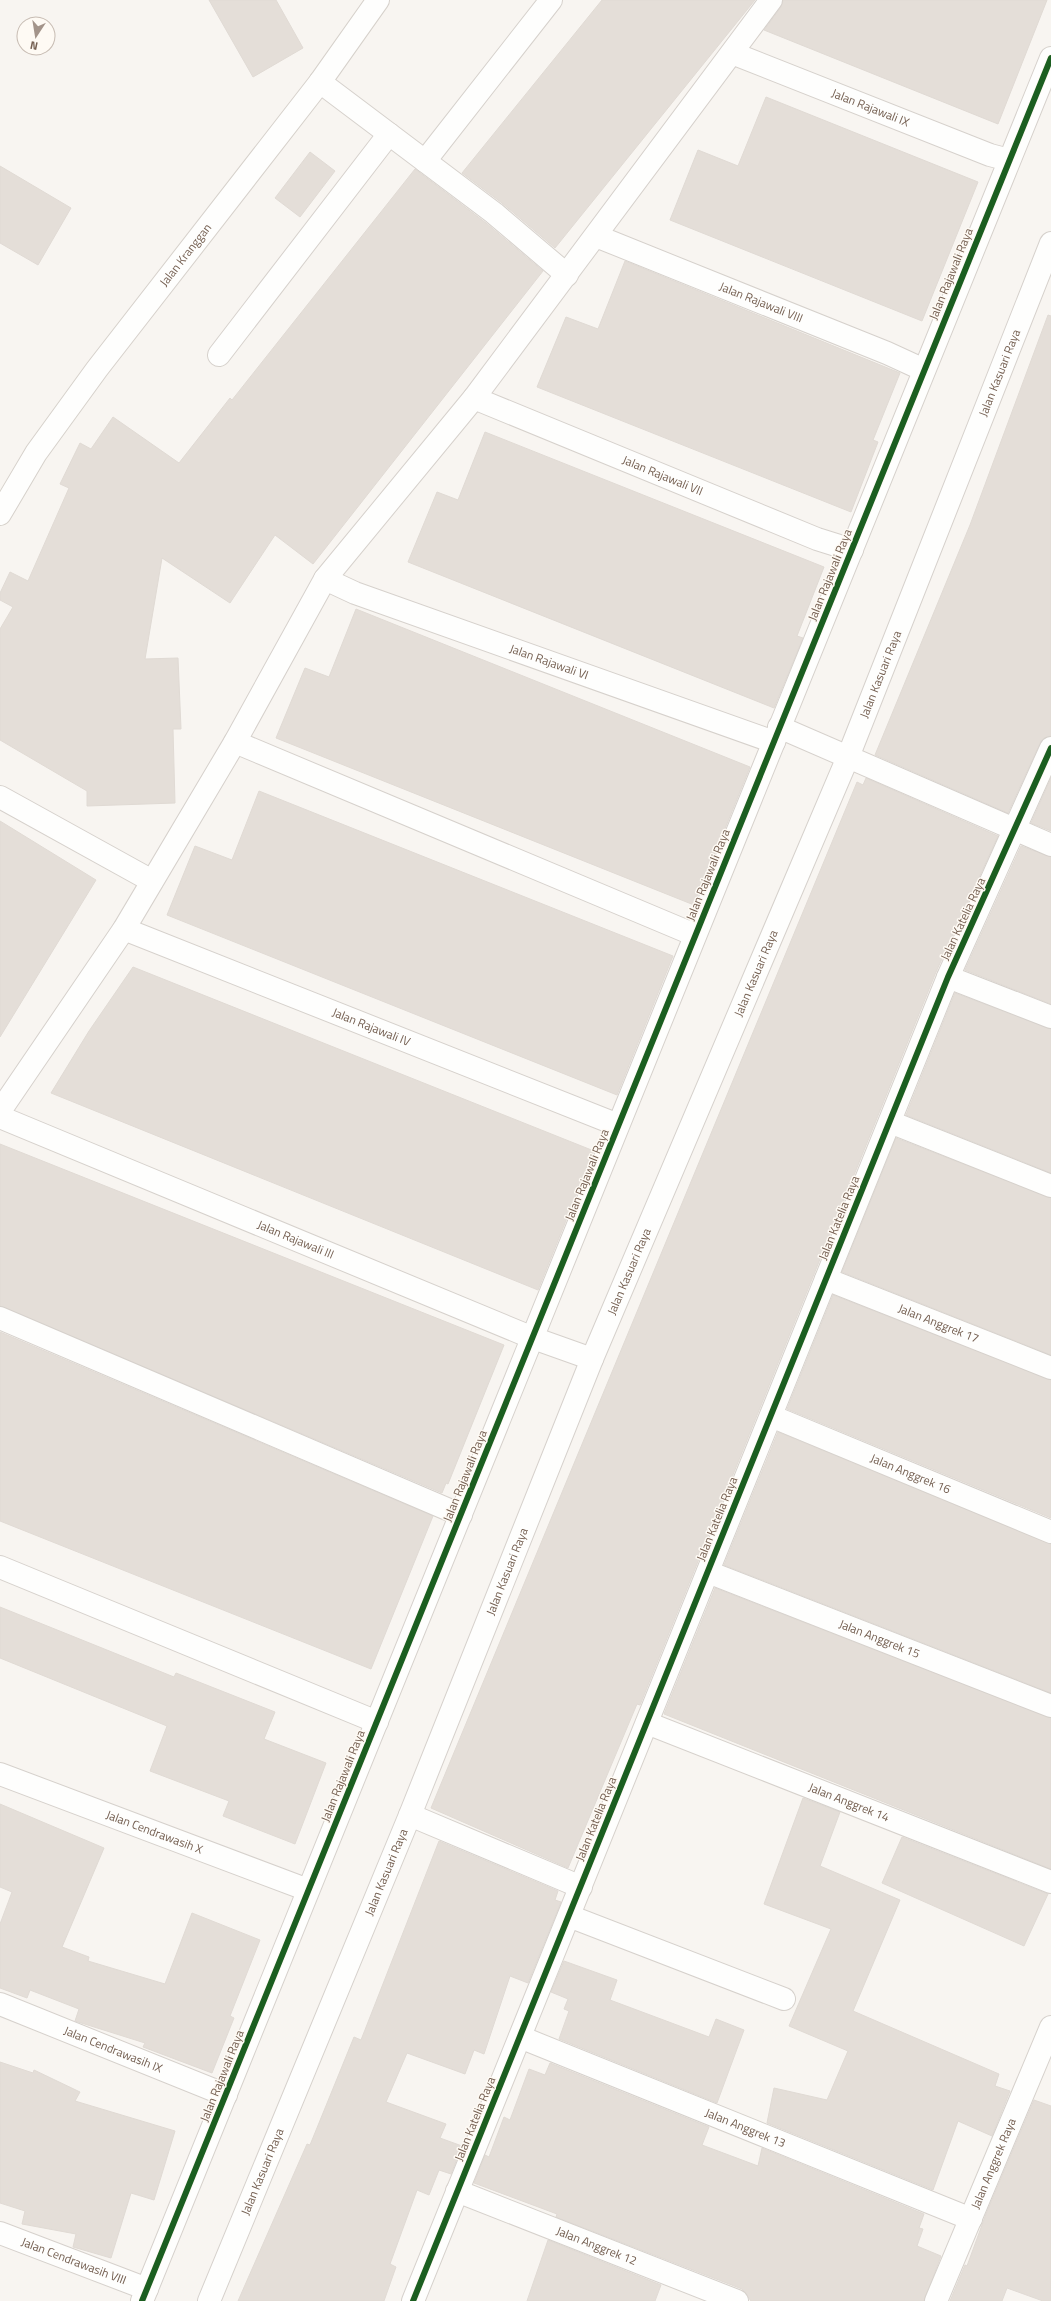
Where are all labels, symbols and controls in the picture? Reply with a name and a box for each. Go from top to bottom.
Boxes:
north arrow [16,16,56,56]
text: N [29,37,39,54]
street label: Jalan Rajawali IX [829,83,913,131]
street label: Jalan Kranggan [154,219,216,290]
street label: Jalan Rajawali Raya [923,225,978,323]
street label: Jalan Rajawali VIII [717,277,806,327]
street label: Jalan Kasuari Raya [973,326,1025,419]
street label: Jalan Rajawali VII [620,450,706,500]
street label: Jalan Rajawali Raya [802,526,857,624]
street label: Jalan Kasuari Raya [854,627,906,721]
street label: Jalan Rajawali VI [507,639,591,684]
street label: Jalan Rajawali Raya [680,826,735,924]
street label: Jalan Katelia Raya [935,874,990,963]
street label: Jalan Kasuari Raya [729,927,782,1020]
street label: Jalan Rajawali IV [330,1003,413,1051]
street label: Jalan Rajawali Raya [559,1126,614,1224]
street label: Jalan Katelia Raya [813,1173,864,1263]
street label: Jalan Rajawali III [255,1215,337,1263]
street label: Jalan Kasuari Raya [602,1225,656,1318]
street label: Jalan Anggrek 17 [896,1299,982,1348]
street label: Jalan Rajawali Raya [437,1427,492,1525]
street label: Jalan Anggrek 16 [868,1448,954,1499]
street label: Jalan Katelia Raya [691,1474,742,1564]
street label: Jalan Kasuari Raya [481,1525,533,1618]
street label: Jalan Anggrek 15 [836,1614,923,1663]
street label: Jalan Rajawali Raya [315,1727,370,1825]
street label: Jalan Katelia Raya [570,1774,621,1864]
street label: Jalan Anggrek 14 [806,1778,893,1827]
street label: Jalan Cendrawasih X [104,1805,206,1859]
street label: Jalan Kasuari Raya [359,1826,412,1919]
street label: Jalan Cendrawasih IX [61,2021,166,2078]
street label: Jalan Rajawali Raya [194,2027,249,2125]
street label: Jalan Katelia Raya [449,2074,500,2164]
street label: Jalan Anggrek 13 [702,2103,789,2152]
street label: Jalan Anggrek Raya [966,2115,1021,2212]
street label: Jalan Kasuari Raya [236,2125,289,2218]
street label: Jalan Anggrek 12 [554,2221,640,2270]
street label: Jalan Cendrawasih VIII [19,2232,129,2289]

